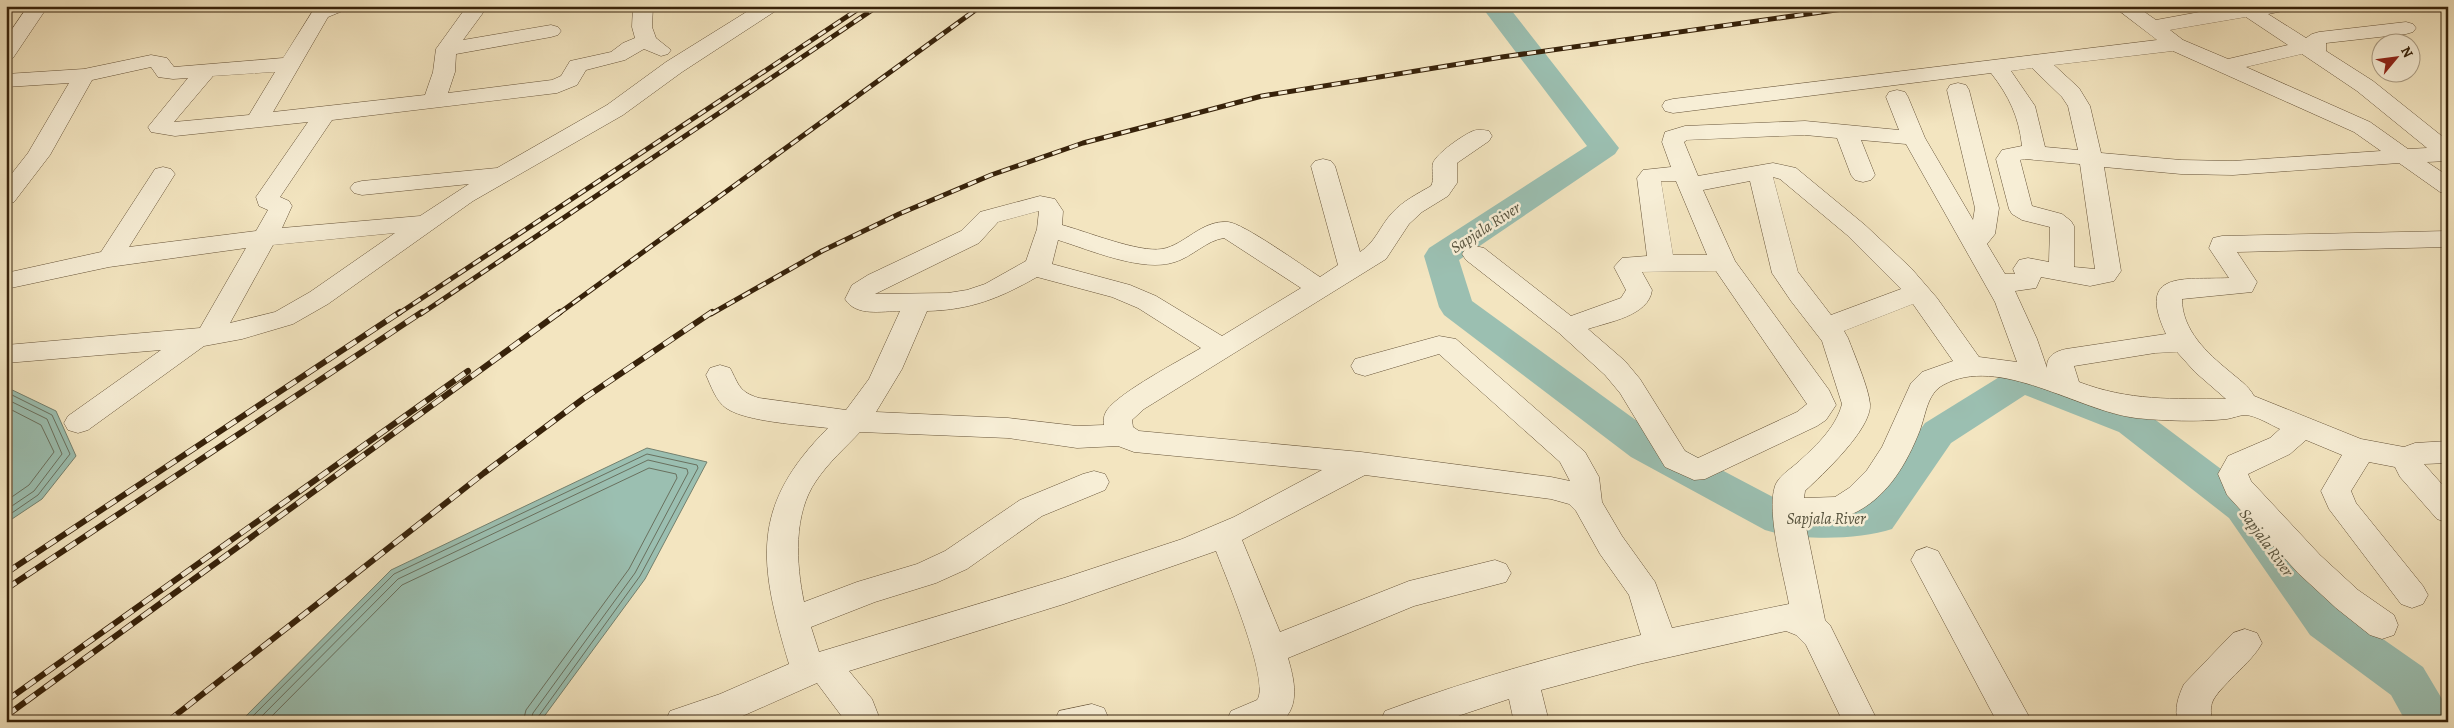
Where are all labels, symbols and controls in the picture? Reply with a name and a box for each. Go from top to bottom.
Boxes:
north arrow [2372,32,2422,82]
text: N [2396,43,2418,61]
water label: Sapjala River [1446,197,1525,259]
water label: Sapjala River [2234,504,2299,581]
water label: Sapjala River [1786,508,1866,530]

